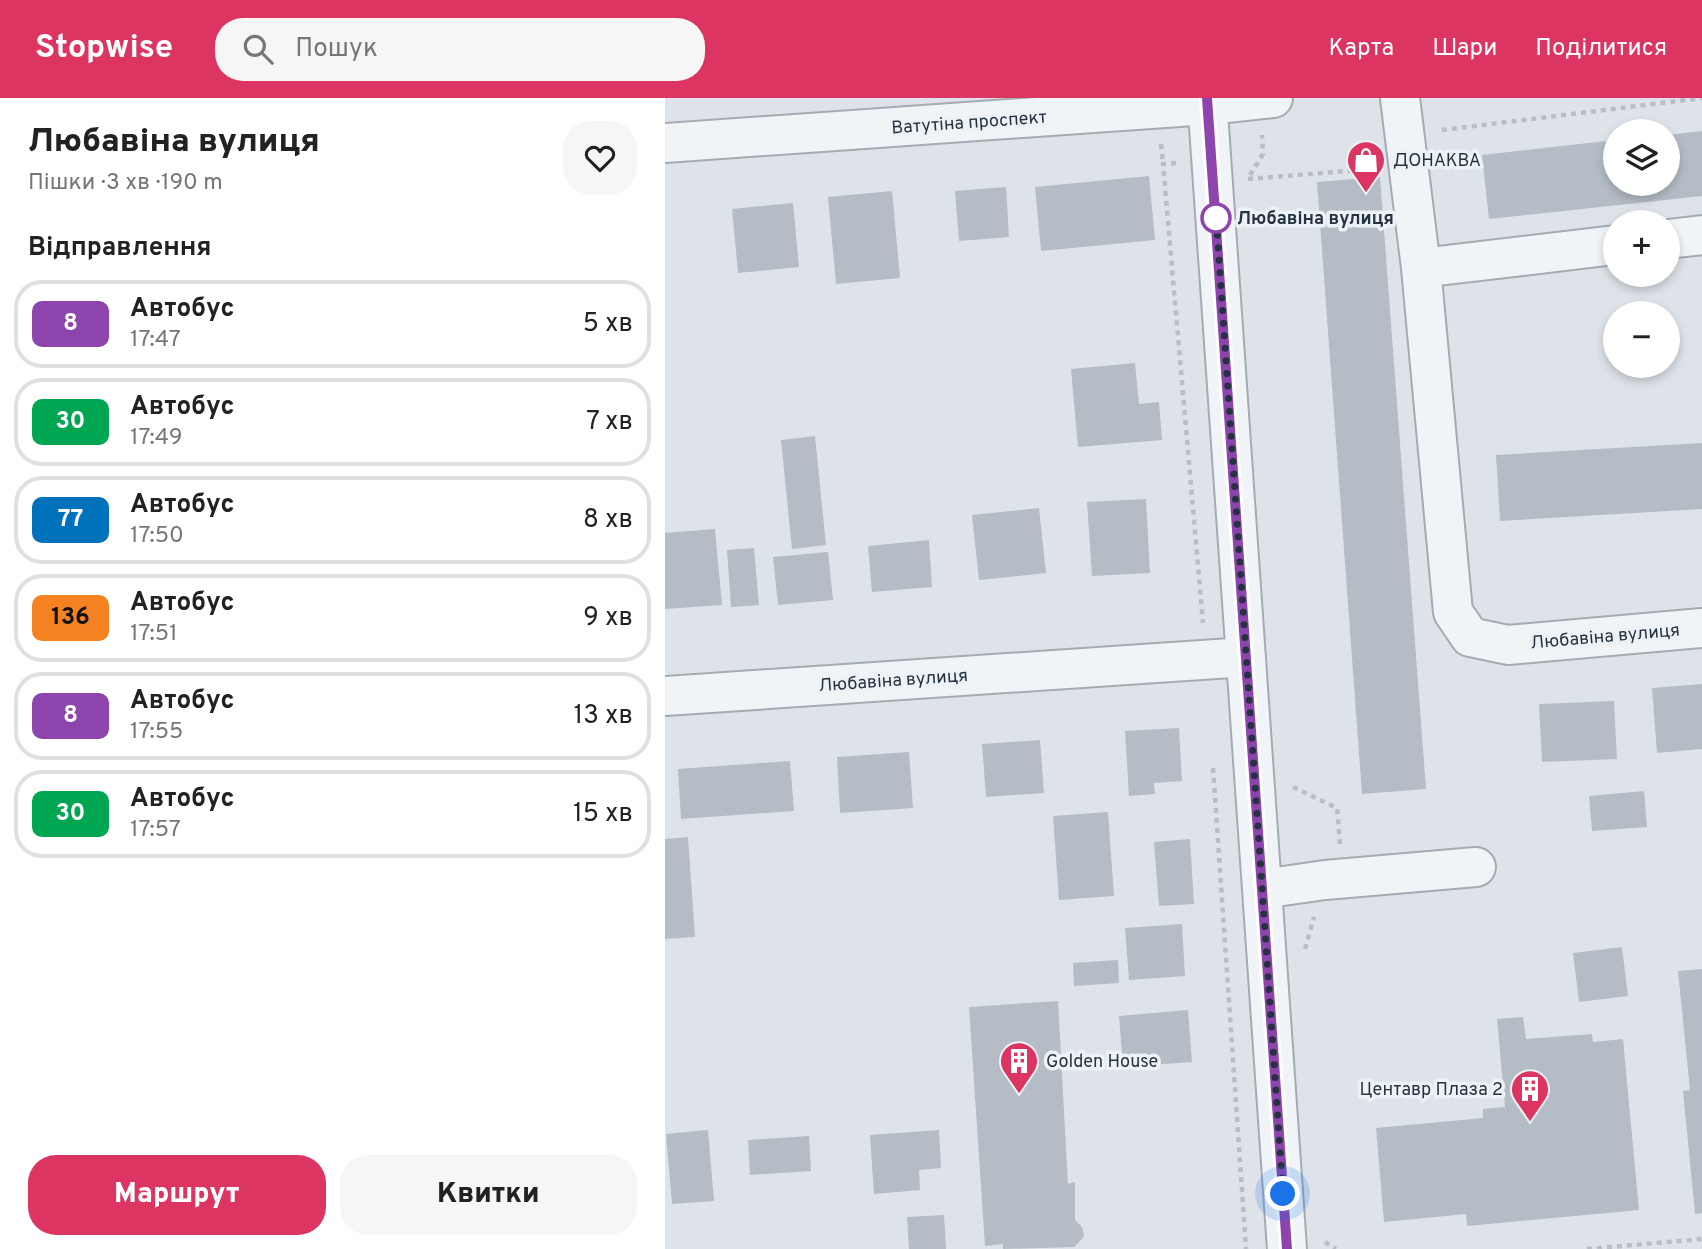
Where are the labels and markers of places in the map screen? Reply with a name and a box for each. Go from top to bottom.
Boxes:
shop icon: ДОНАКВА [1345,139,1387,194]
place label: ДОНАКВА [1393,150,1481,173]
marker: Любавіна вулиця [1201,203,1231,233]
place label: Любавіна вулиця [1237,208,1394,231]
building icon: Golden House [998,1040,1040,1095]
place label: Golden House [1046,1051,1158,1074]
building icon: Центавр Плаза 2 [1509,1068,1551,1123]
place label: Центавр Плаза 2 [1359,1079,1503,1102]

